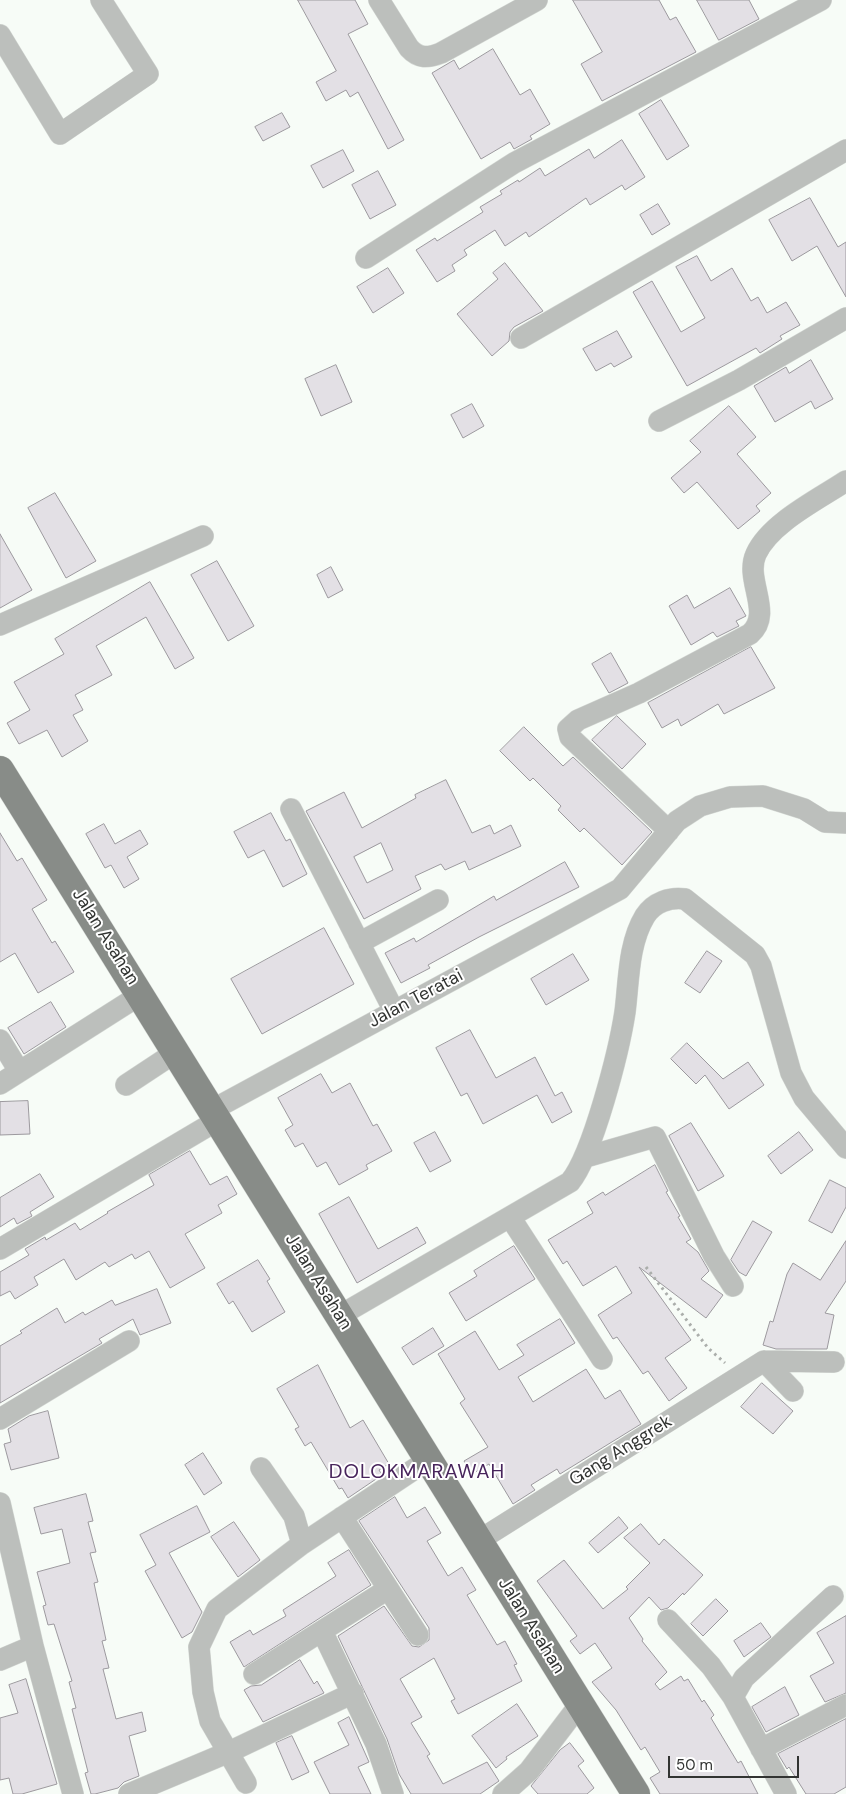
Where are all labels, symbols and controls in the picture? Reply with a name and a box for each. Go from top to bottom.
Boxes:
street label: Jalan Asahan [67,885,143,989]
street label: Jalan Teratai [365,965,467,1033]
street label: Jalan Asahan [280,1230,356,1334]
street label: Gang Anggrek [566,1411,676,1491]
district label: DOLOKMARAWAH [327,1461,507,1485]
street label: Jalan Asahan [493,1574,569,1678]
scale bar [671,1746,802,1778]
text: 50 m [676,1755,713,1775]

